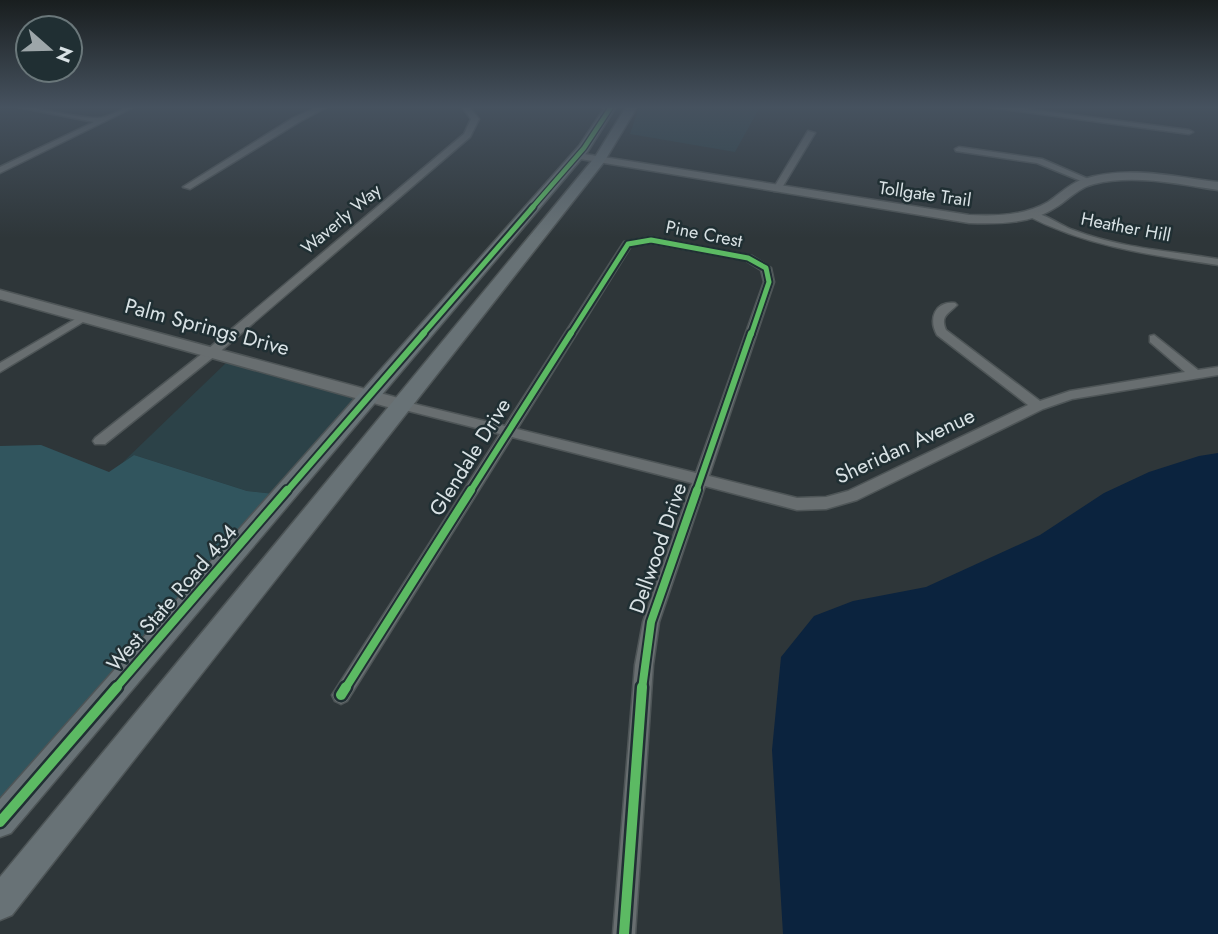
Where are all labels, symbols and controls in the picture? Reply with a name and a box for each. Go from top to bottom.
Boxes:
north arrow [14,14,84,84]
text: N [49,43,80,66]
street label: Tollgate Trail [877,175,973,213]
street label: Waverly Way [295,178,387,260]
street label: Heather Hill [1079,206,1173,248]
street label: Pine Crest [663,214,745,254]
street label: Palm Springs Drive [121,291,293,363]
street label: Glendale Drive [422,392,518,522]
street label: Sheridan Avenue [830,400,980,491]
street label: Dellwood Drive [622,478,694,617]
street label: West State Road 434 [100,518,244,678]

